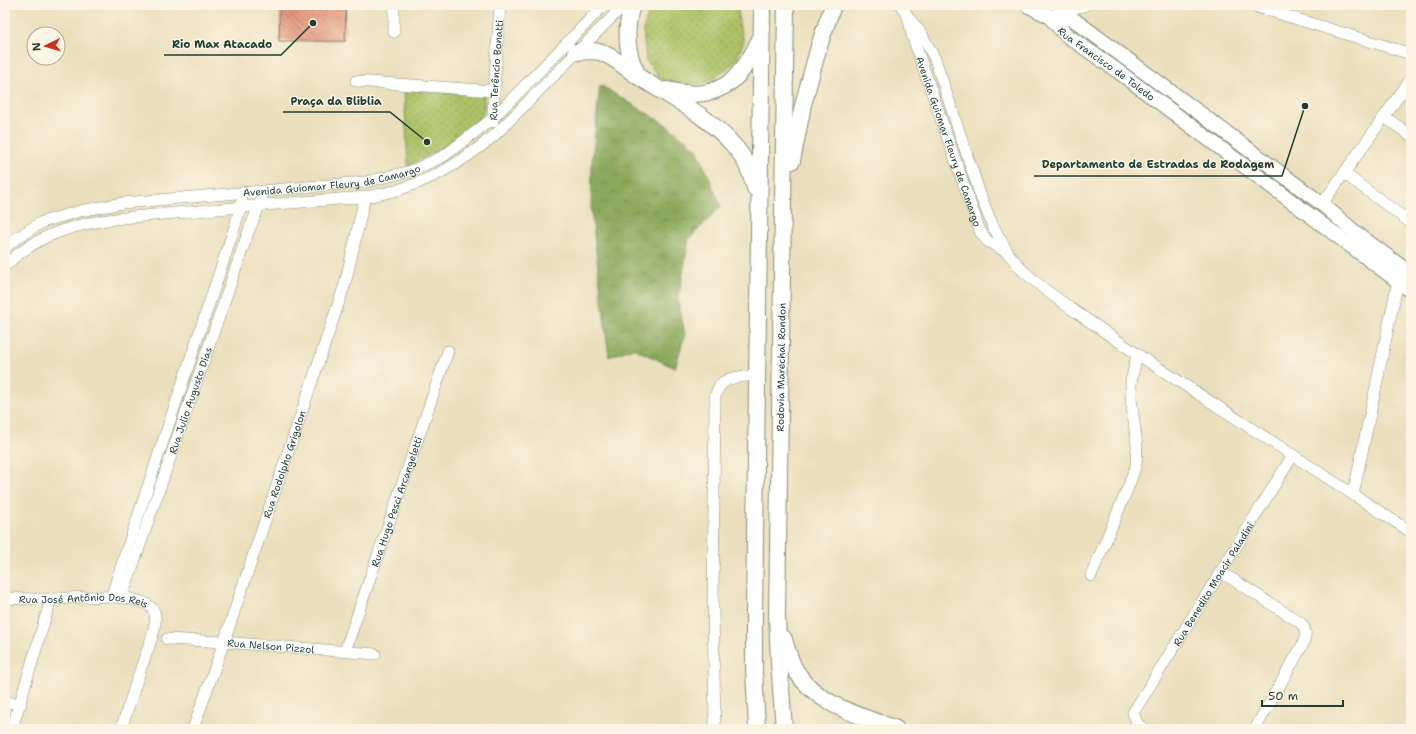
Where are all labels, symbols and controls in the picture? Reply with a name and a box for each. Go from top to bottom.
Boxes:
street label: Rua Terêncio Bonatti [487,19,506,120]
street label: Rua Francisco de Toledo [1055,24,1157,104]
north arrow [26,26,66,66]
callout: Rio Max Atacado [164,32,281,55]
text: Rio Max Atacado [172,37,272,52]
text: N [29,42,44,52]
street label: Avenida Guiomar Fleury de Camargo [913,55,984,229]
callout: Praça da Bliblia [283,89,390,112]
text: Praça da Bliblia [290,94,382,109]
callout: Departamento de Estradas de Rodagem [1034,153,1282,176]
text: Departamento de Estradas de Rodagem [1042,157,1274,172]
street label: Avenida Guiomar Fleury de Camargo [242,162,423,200]
street label: Rodovia Marechal Rondon [774,303,789,432]
street label: Rua Julio Augusto Dias [166,345,215,456]
street label: Rua Rodolpho Grigolon [260,409,309,520]
street label: Rua Hugo Pesci Arcangeletti [368,435,425,569]
street label: Rua Benedito Moacir Paladini [1170,520,1257,649]
street label: Rua José Antônio Dos Reis [19,591,151,611]
street label: Rua Nelson Pizzol [227,636,315,656]
scale bar [1262,682,1343,708]
text: 50 m [1268,688,1298,704]

